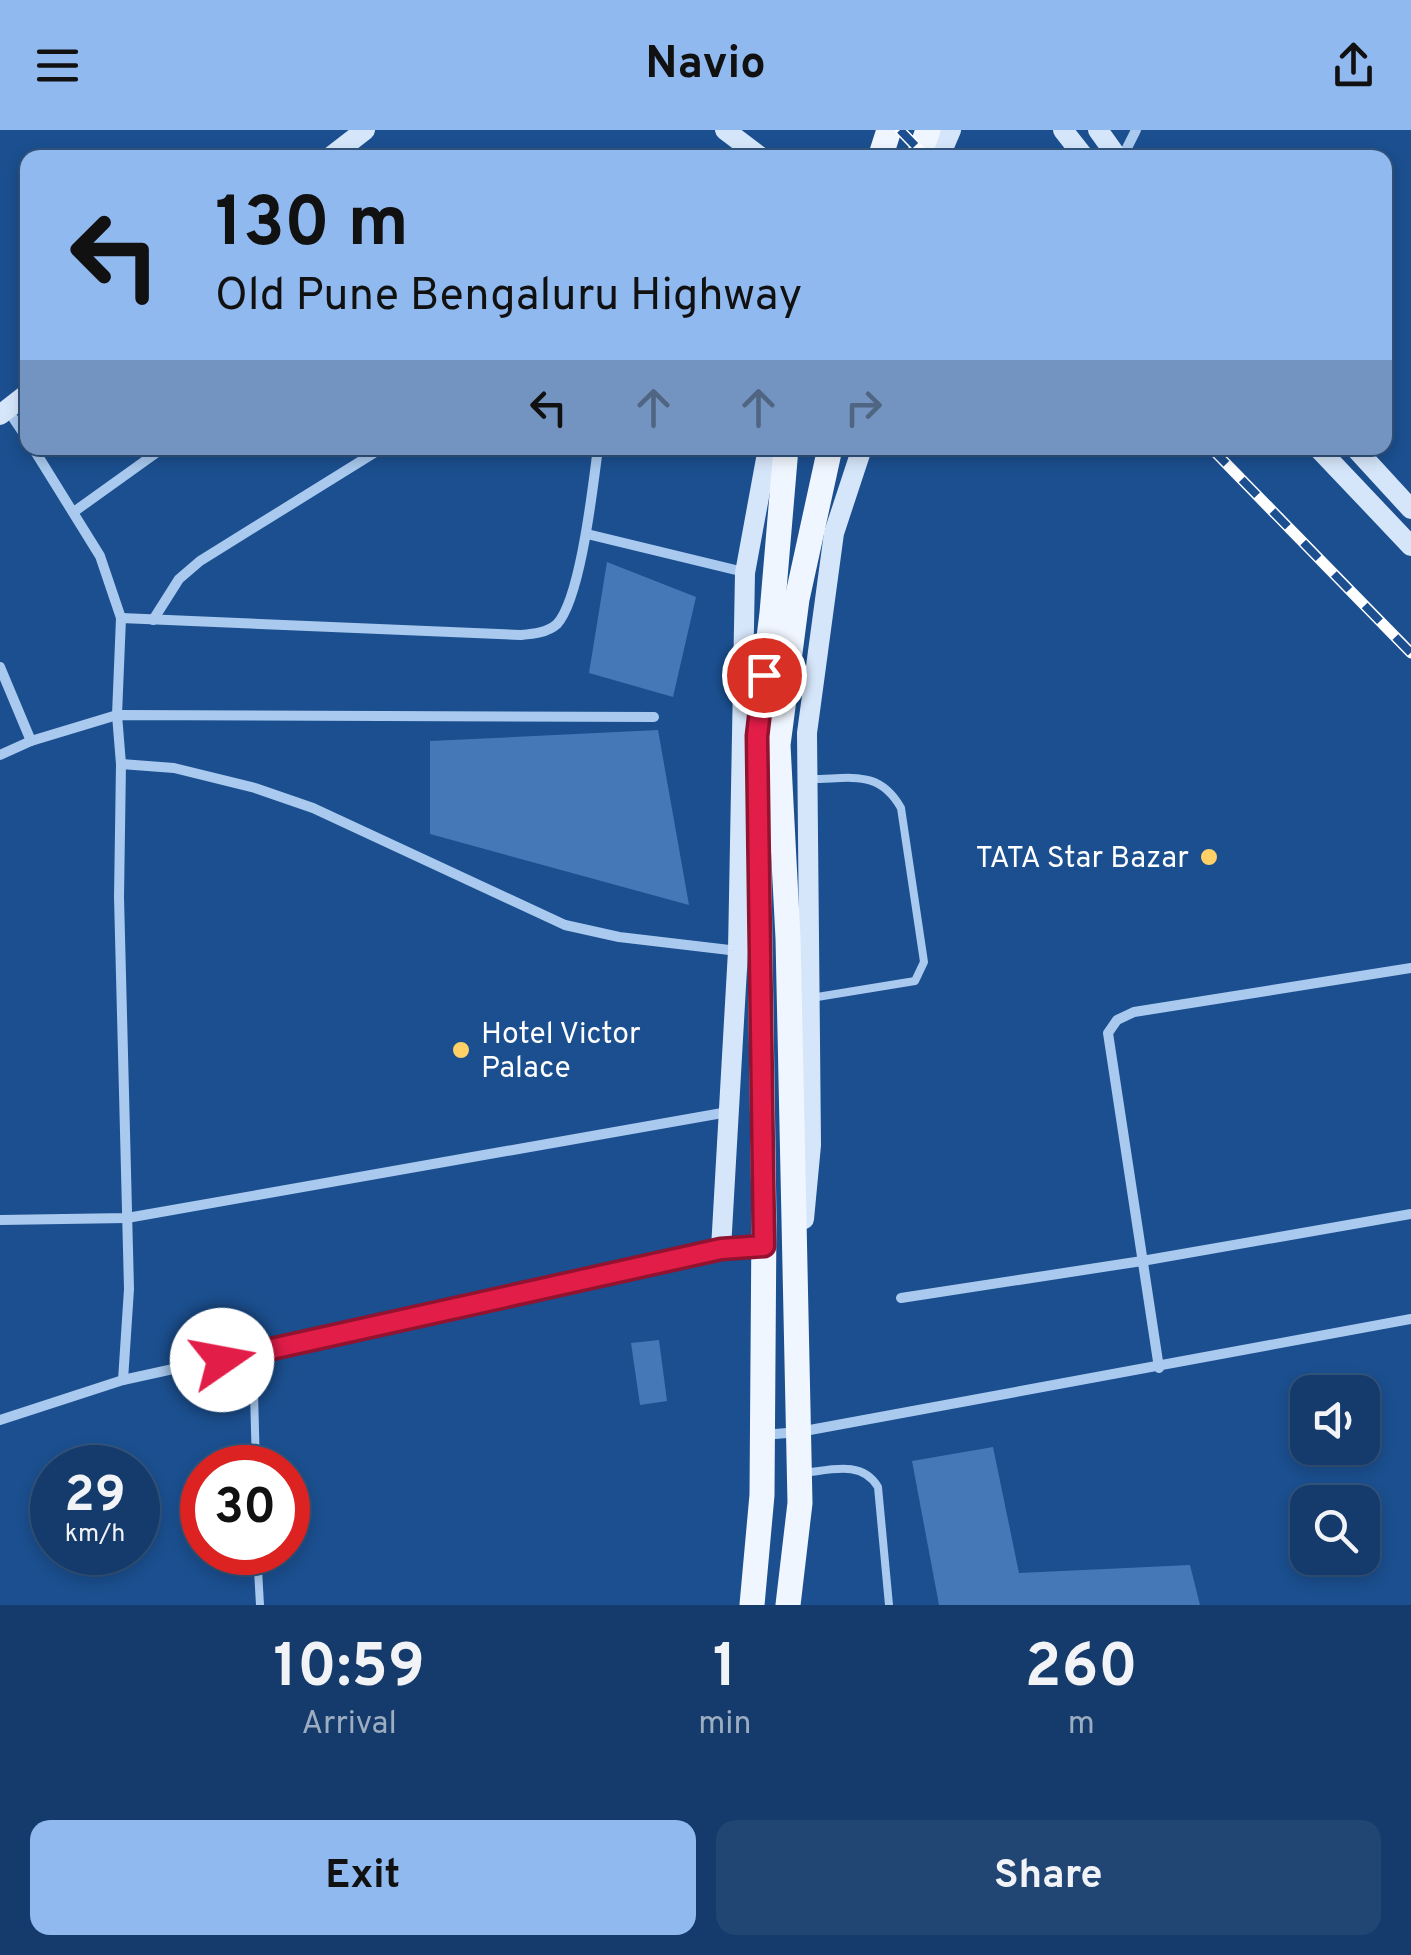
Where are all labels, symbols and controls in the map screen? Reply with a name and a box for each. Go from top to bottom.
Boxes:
text: Navio [645,37,766,94]
icon: menu [30,38,85,93]
icon: share [1326,38,1381,93]
text: 130 m [215,182,409,271]
icon: left [50,190,180,320]
text: Old Pune Bengaluru Highway [215,269,802,326]
icon: left [521,380,576,435]
icon: ahead [626,380,681,435]
icon: ahead [731,380,786,435]
icon: right [836,380,891,435]
pin [722,633,807,718]
icon: arrive [737,648,792,703]
place label: TATA Star Bazar [975,841,1189,878]
marker: TATA Star Bazar [1198,846,1220,868]
place label: Hotel Victor Palace [481,1017,641,1088]
marker: Hotel Victor Palace [450,1039,472,1061]
position arrow [170,1308,274,1412]
map controls [1290,1375,1380,1575]
button: sound [1290,1375,1380,1465]
speed limit sign: 30 [180,1445,310,1575]
text: 29 [64,1466,126,1529]
button: search [1290,1485,1380,1575]
text: km/h [65,1519,125,1551]
text: 10:59 [273,1632,425,1708]
text: 1 [713,1632,737,1708]
text: 260 [1025,1632,1138,1708]
text: Arrival [301,1705,397,1745]
text: min [698,1705,751,1745]
text: m [1068,1705,1095,1745]
button: Exit [30,1820,696,1935]
button: Share [716,1820,1381,1935]

